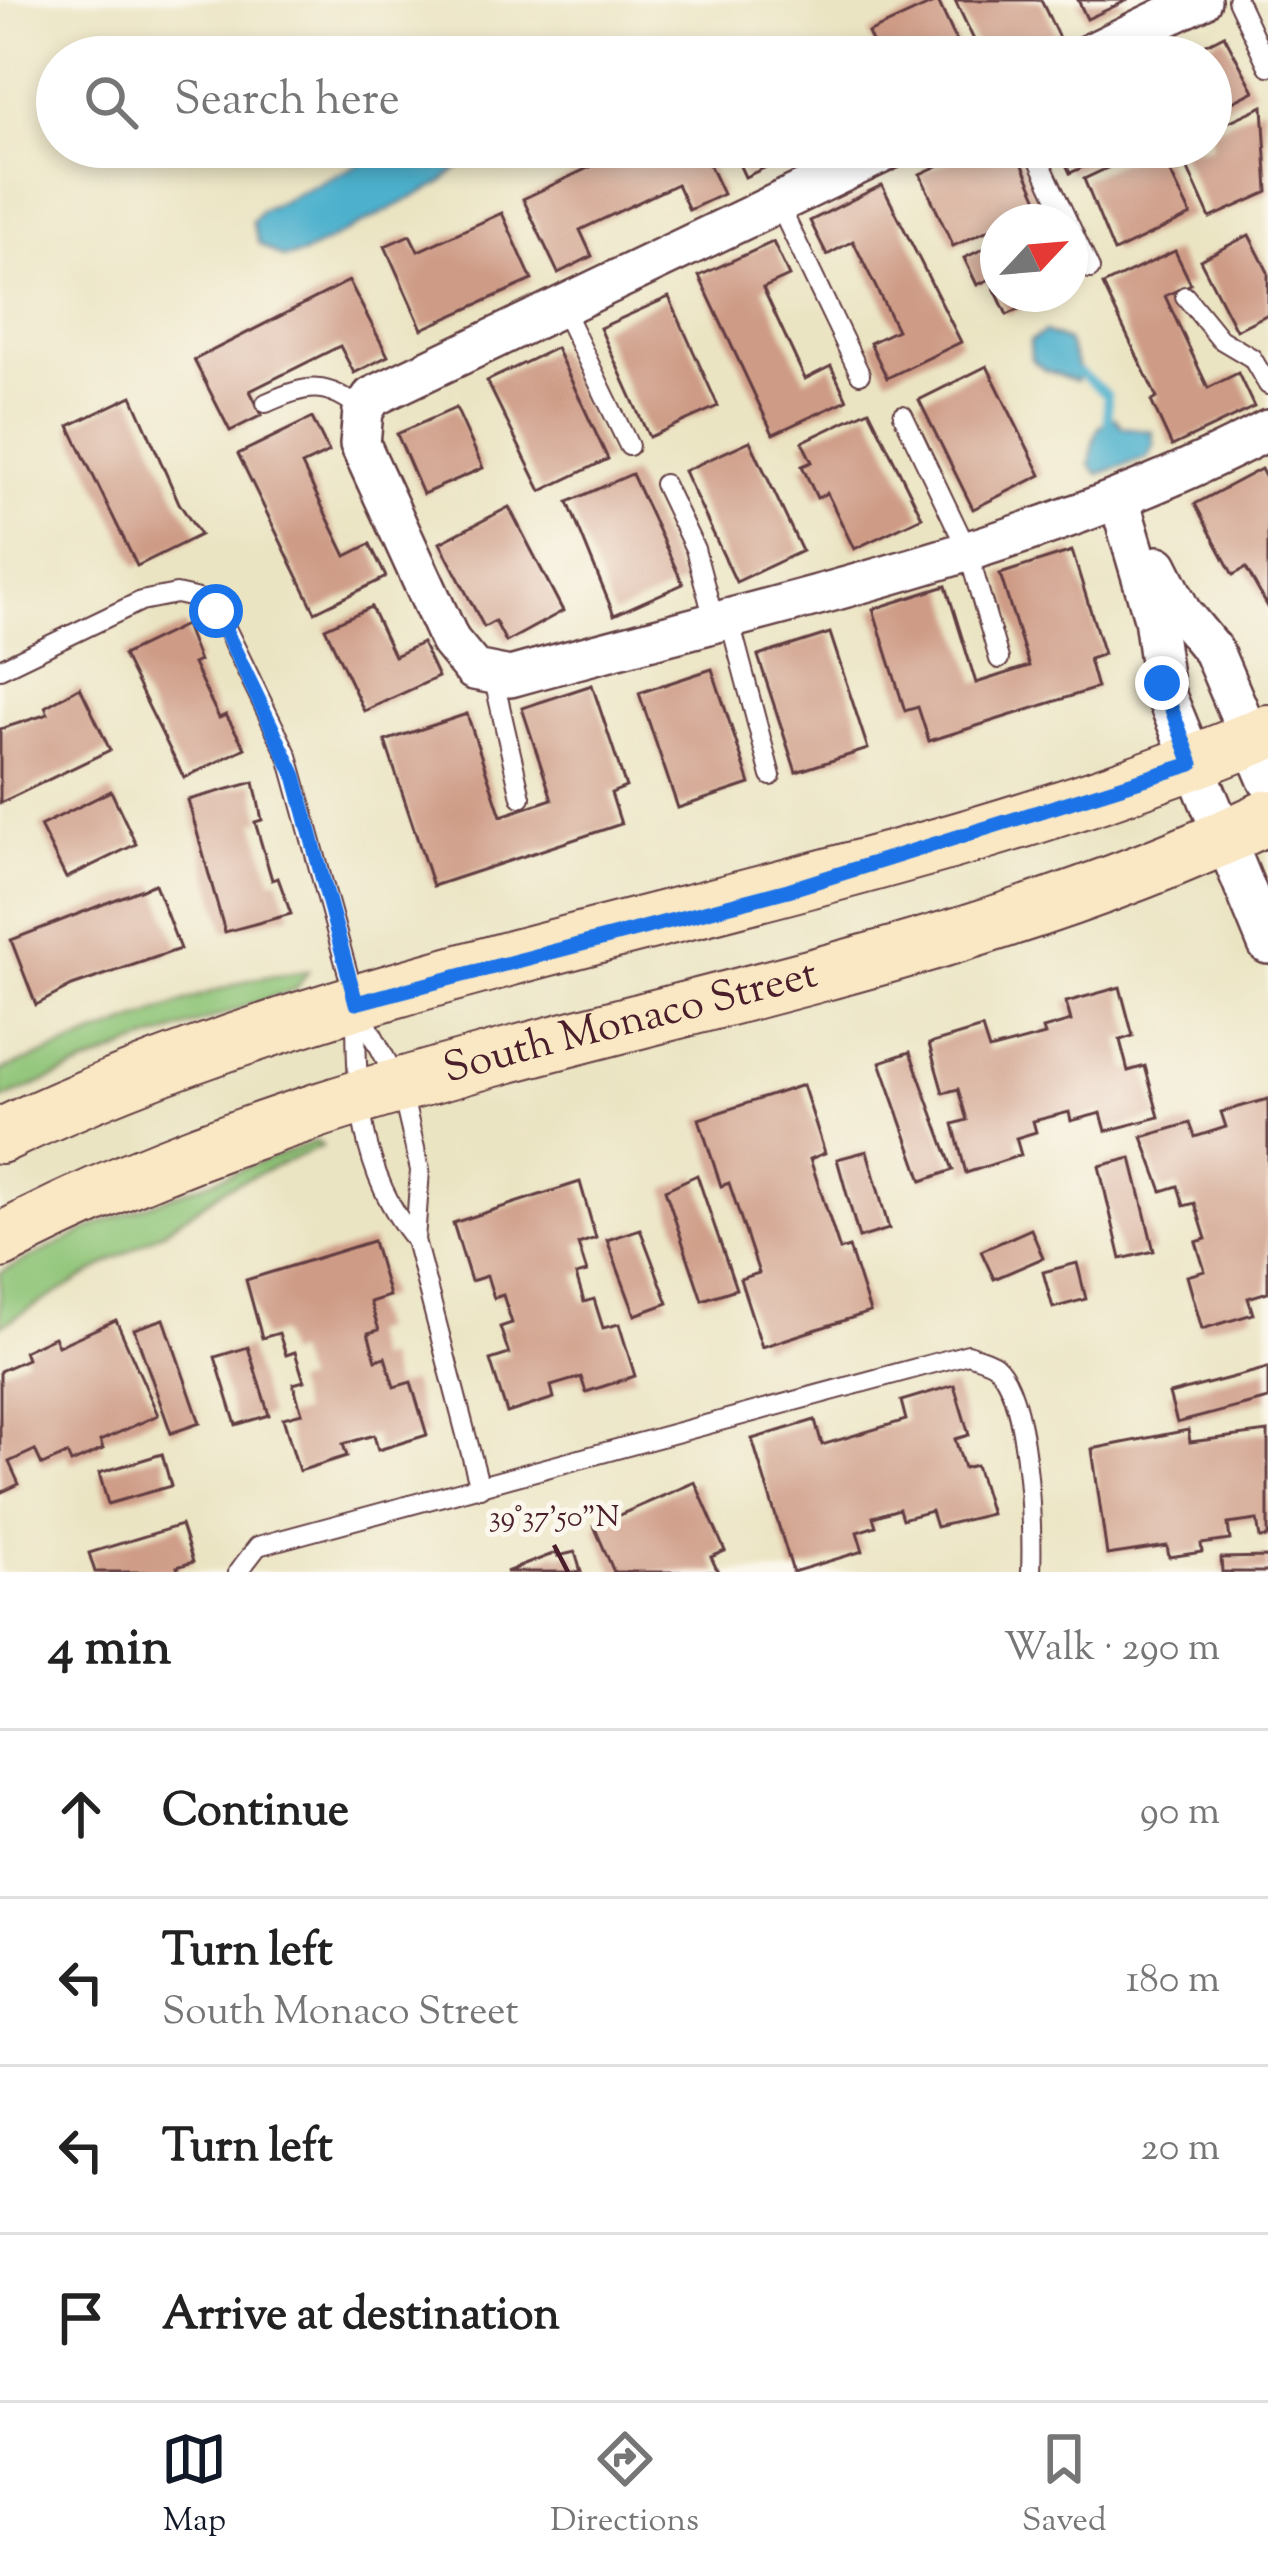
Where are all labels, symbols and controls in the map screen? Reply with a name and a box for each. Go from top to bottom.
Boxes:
search box [36,36,1232,168]
icon: search [78,69,144,135]
text: Search here [174,70,400,135]
north arrow [980,204,1088,312]
route start [189,584,243,638]
route end [1135,656,1189,710]
street label: South Monaco Street [437,946,825,1101]
text: 39°37'50"N [489,1497,619,1540]
text: 4 min [48,1614,171,1687]
text: Walk · 290 m [1004,1622,1220,1678]
icon: ahead [48,1781,114,1847]
text: Continue [162,1781,349,1846]
text: 90 m [1140,1786,1220,1842]
text: Turn left [162,1921,333,1986]
icon: left [48,1949,114,2015]
text: 180 m [1126,1954,1220,2010]
text: South Monaco Street [162,1986,519,2042]
icon: left [48,2117,114,2183]
text: Turn left [162,2117,333,2182]
text: 20 m [1141,2122,1220,2178]
icon: arrive [48,2285,114,2351]
text: Arrive at destination [162,2285,560,2350]
tab: Map [161,2426,227,2546]
tab: Directions [550,2426,699,2546]
tab: Saved [1022,2426,1107,2546]

